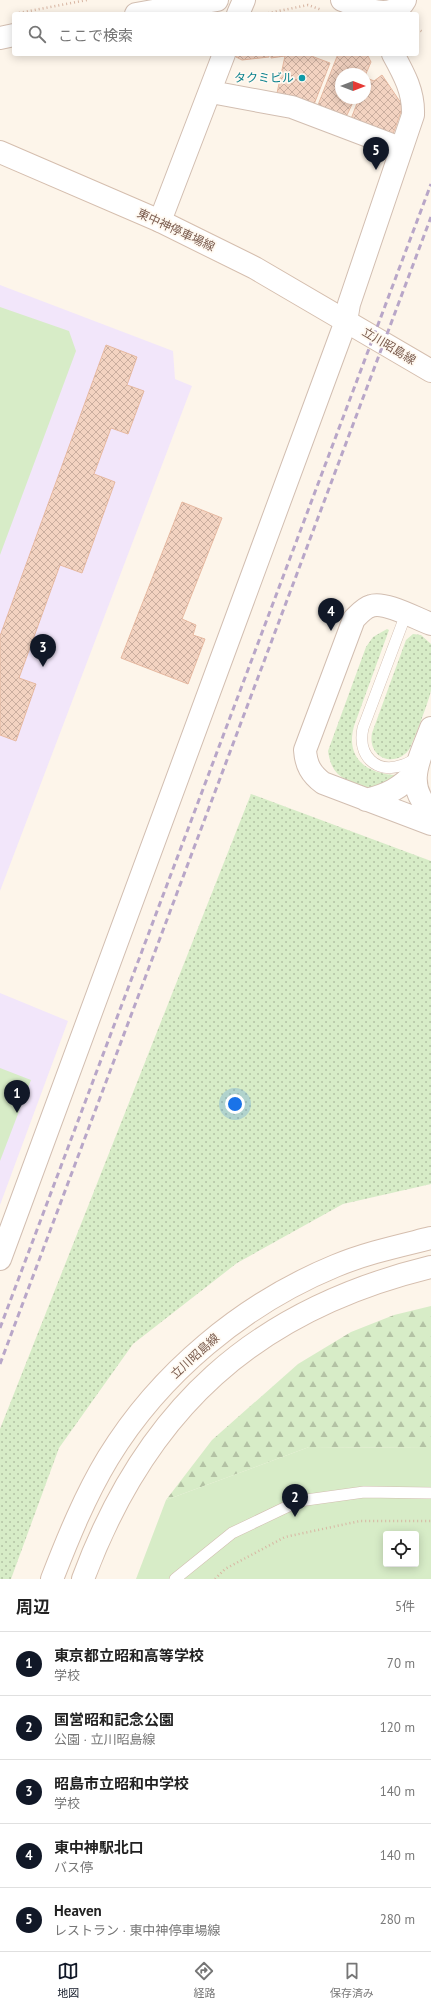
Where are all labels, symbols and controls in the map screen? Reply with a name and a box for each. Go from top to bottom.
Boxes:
search box [12,12,419,56]
icon: search [26,23,48,45]
text: ここで検索 [58,26,133,45]
north arrow [335,68,371,104]
place label: タクミビル [234,70,294,85]
marker: タクミビル [297,73,307,83]
pin: 5 [363,137,389,170]
street label: 東中神停車場線 [135,205,217,254]
street label: 立川昭島線 [360,324,419,367]
pin: 4 [318,598,344,631]
pin: 3 [30,634,56,667]
pin: 1 [4,1080,30,1113]
your location [225,1094,245,1114]
street label: 立川昭島線 [167,1330,222,1381]
pin: 2 [282,1484,308,1517]
map controls [383,1531,419,1567]
button: locate [383,1531,419,1567]
text: 周辺 [16,1596,50,1618]
text: 5件 [395,1598,415,1615]
text: 東京都立昭和高等学校 [54,1646,204,1665]
text: 1 [25,1655,33,1672]
text: 70 m [387,1655,415,1672]
text: 学校 [54,1667,80,1684]
text: 国営昭和記念公園 [54,1710,174,1729]
text: 2 [25,1719,33,1736]
text: 120 m [380,1719,415,1736]
text: 公園 · 立川昭島線 [54,1731,155,1748]
text: 昭島市立昭和中学校 [54,1774,189,1793]
text: 3 [25,1783,33,1800]
text: 140 m [380,1783,415,1800]
text: 学校 [54,1795,80,1812]
text: 東中神駅北口 [54,1838,144,1857]
text: 4 [25,1847,33,1864]
text: 140 m [380,1847,415,1864]
text: バス停 [54,1859,93,1876]
text: Heaven [54,1901,102,1920]
text: 5 [25,1911,33,1928]
text: 280 m [380,1911,415,1928]
text: レストラン · 東中神停車場線 [54,1922,220,1939]
tab: 地図 [57,1960,79,2000]
tab: 経路 [193,1960,215,2000]
tab: 保存済み [330,1960,374,2000]

